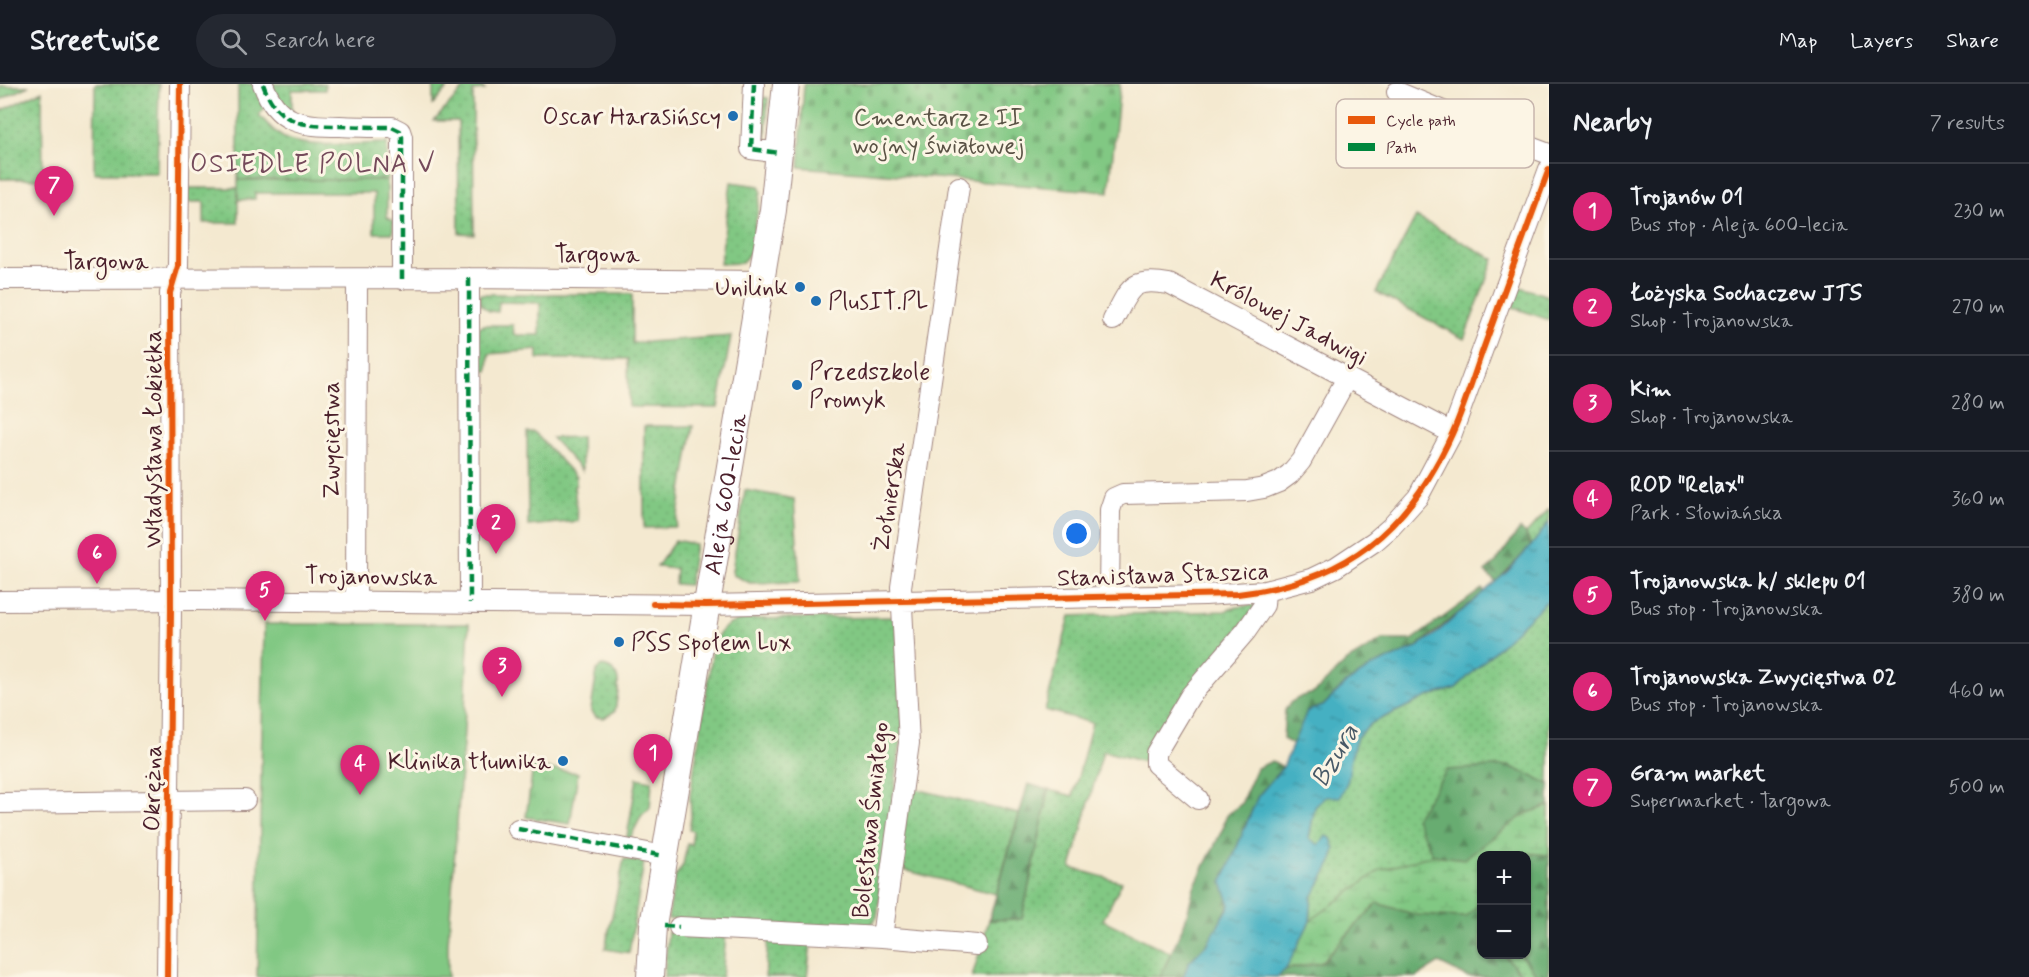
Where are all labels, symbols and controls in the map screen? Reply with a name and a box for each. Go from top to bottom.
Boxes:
search box [196,14,616,68]
text: Streetwise [30,23,160,60]
icon: search [217,25,250,58]
text: Search here [265,27,375,55]
text: Map [1779,27,1817,55]
text: Layers [1850,27,1913,55]
text: Share [1946,27,1999,55]
legend [1336,99,1534,168]
place label: Oscar Harasińscy [543,102,721,133]
park label: Cmentarz z II wojny światowej [852,103,1024,162]
text: Nearby [1573,106,1652,140]
marker: Oscar Harasińscy [726,109,740,123]
text: 7 results [1930,110,2005,137]
text: Cycle path [1386,111,1456,132]
text: Path [1386,138,1417,159]
district label: OSIEDLE POLNA V [190,148,436,182]
pin: 7 [34,166,74,216]
text: Trojanów 01 [1630,184,1743,212]
text: 1 [1588,198,1597,225]
text: 230 m [1953,198,2005,225]
text: Bus stop · Aleja 600-lecia [1630,212,1848,239]
street label: Targowa [554,240,640,273]
street label: Targowa [63,247,149,280]
street label: Królowej Jadwigi [1204,265,1372,374]
place label: Unilink [715,273,788,304]
marker: Unilink [793,280,807,294]
text: Łożyska Sochaczew JTS [1630,280,1862,308]
place label: PlusIT.PL [828,287,929,318]
marker: PlusIT.PL [809,294,823,308]
text: 2 [1588,294,1597,321]
text: 270 m [1952,294,2005,321]
text: Shop · Trojanowska [1630,308,1793,335]
street label: Władysława Łokietka [139,330,170,548]
place label: Przedszkole Promyk [809,357,930,416]
text: Kim [1630,376,1671,404]
marker: Przedszkole Promyk [790,378,804,392]
street label: Zwycięstwa [317,381,348,499]
text: 3 [1588,390,1597,417]
text: 280 m [1951,390,2005,417]
text: Shop · Trojanowska [1630,404,1793,431]
street label: Aleja 600-lecia [698,411,756,578]
street label: Żołnierska [867,440,915,554]
text: ROD "Relax" [1630,472,1744,500]
text: 4 [1587,486,1598,513]
text: 360 m [1952,486,2005,513]
text: Park · Słowiańska [1630,500,1783,527]
pin: 2 [476,504,516,554]
your location [1062,519,1091,548]
pin: 6 [78,534,116,584]
street label: Stanisława Staszica [1057,556,1270,595]
street label: Trojanowska [304,561,438,594]
text: Trojanowska k/ sklepu 01 [1630,568,1866,596]
pin: 5 [246,572,284,621]
text: 5 [1587,582,1599,609]
text: 380 m [1952,582,2005,609]
text: Bus stop · Trojanowska [1630,596,1822,623]
place label: PSS Społem Lux [631,628,791,659]
marker: PSS Społem Lux [612,635,626,649]
pin: 3 [482,648,522,697]
text: Trojanowska Zwycięstwa 02 [1630,664,1896,692]
text: 6 [1587,678,1598,705]
text: 460 m [1949,678,2005,705]
text: Bus stop · Trojanowska [1630,692,1822,719]
water label: Bzura [1304,718,1368,794]
street label: Bolesława Śmiałego [845,720,897,920]
pin: 1 [634,734,672,784]
street label: Okrężna [137,744,170,832]
pin: 4 [340,746,380,795]
place label: Klinika tłumika [388,747,552,778]
marker: Klinika tłumika [556,754,570,768]
text: Gram market [1630,760,1765,788]
text: 7 [1586,774,1599,801]
text: 500 m [1948,774,2005,801]
text: Supermarket · Targowa [1630,788,1831,815]
map controls [1477,851,1531,959]
button: + [1477,851,1531,905]
button: − [1477,905,1531,959]

